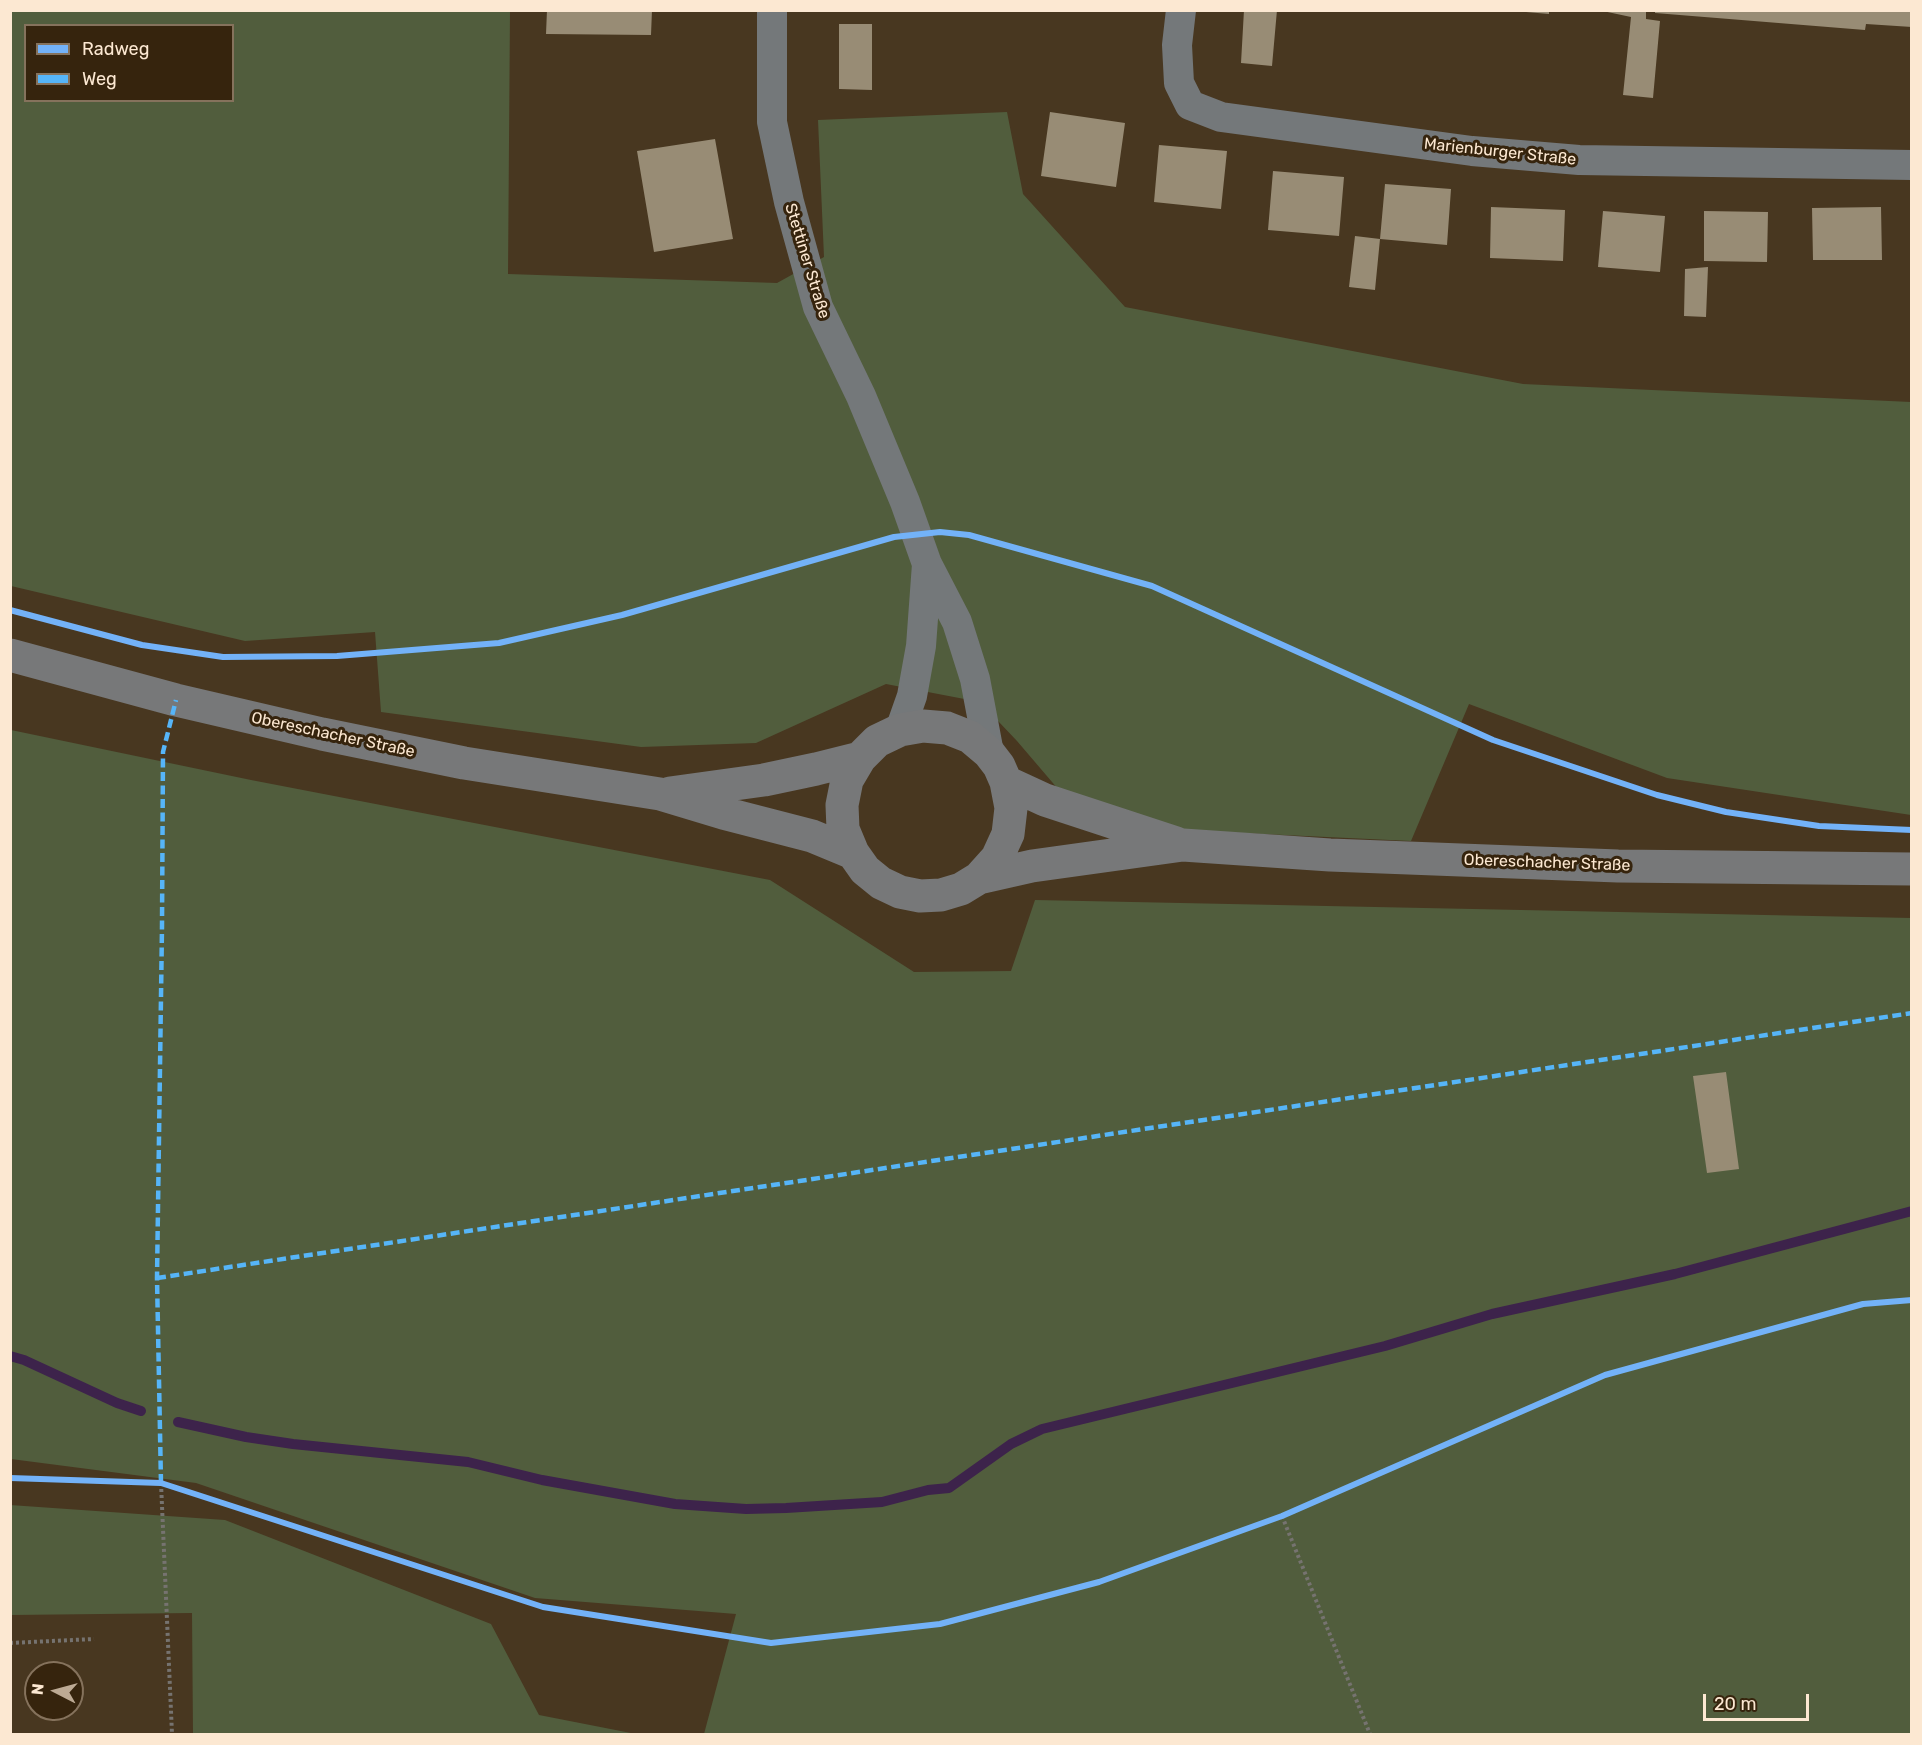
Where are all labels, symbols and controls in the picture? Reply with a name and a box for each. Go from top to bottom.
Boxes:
legend [24,24,234,102]
text: Radweg [82,38,149,60]
text: Weg [82,68,117,90]
street label: Marienburger Straße [1423,134,1577,170]
street label: Stettiner Straße [780,201,834,321]
street label: Obereschacher Straße [249,708,417,762]
street label: Obereschacher Straße [1463,850,1631,876]
north arrow [24,1661,84,1721]
scale bar [1706,1682,1812,1720]
text: N [28,1683,48,1696]
text: 20 m [1714,1693,1756,1715]

